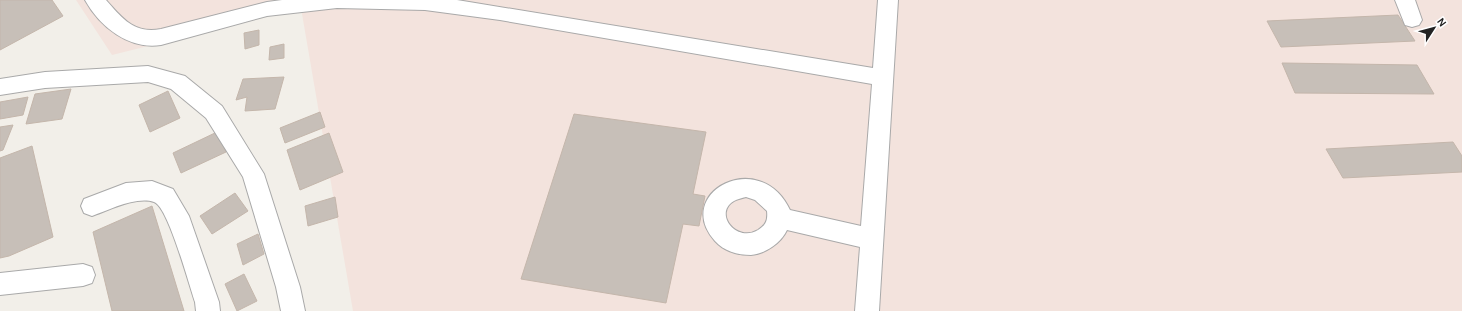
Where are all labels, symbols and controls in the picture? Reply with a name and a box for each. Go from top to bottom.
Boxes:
north arrow [1414,8,1454,48]
text: N [1434,15,1449,29]

